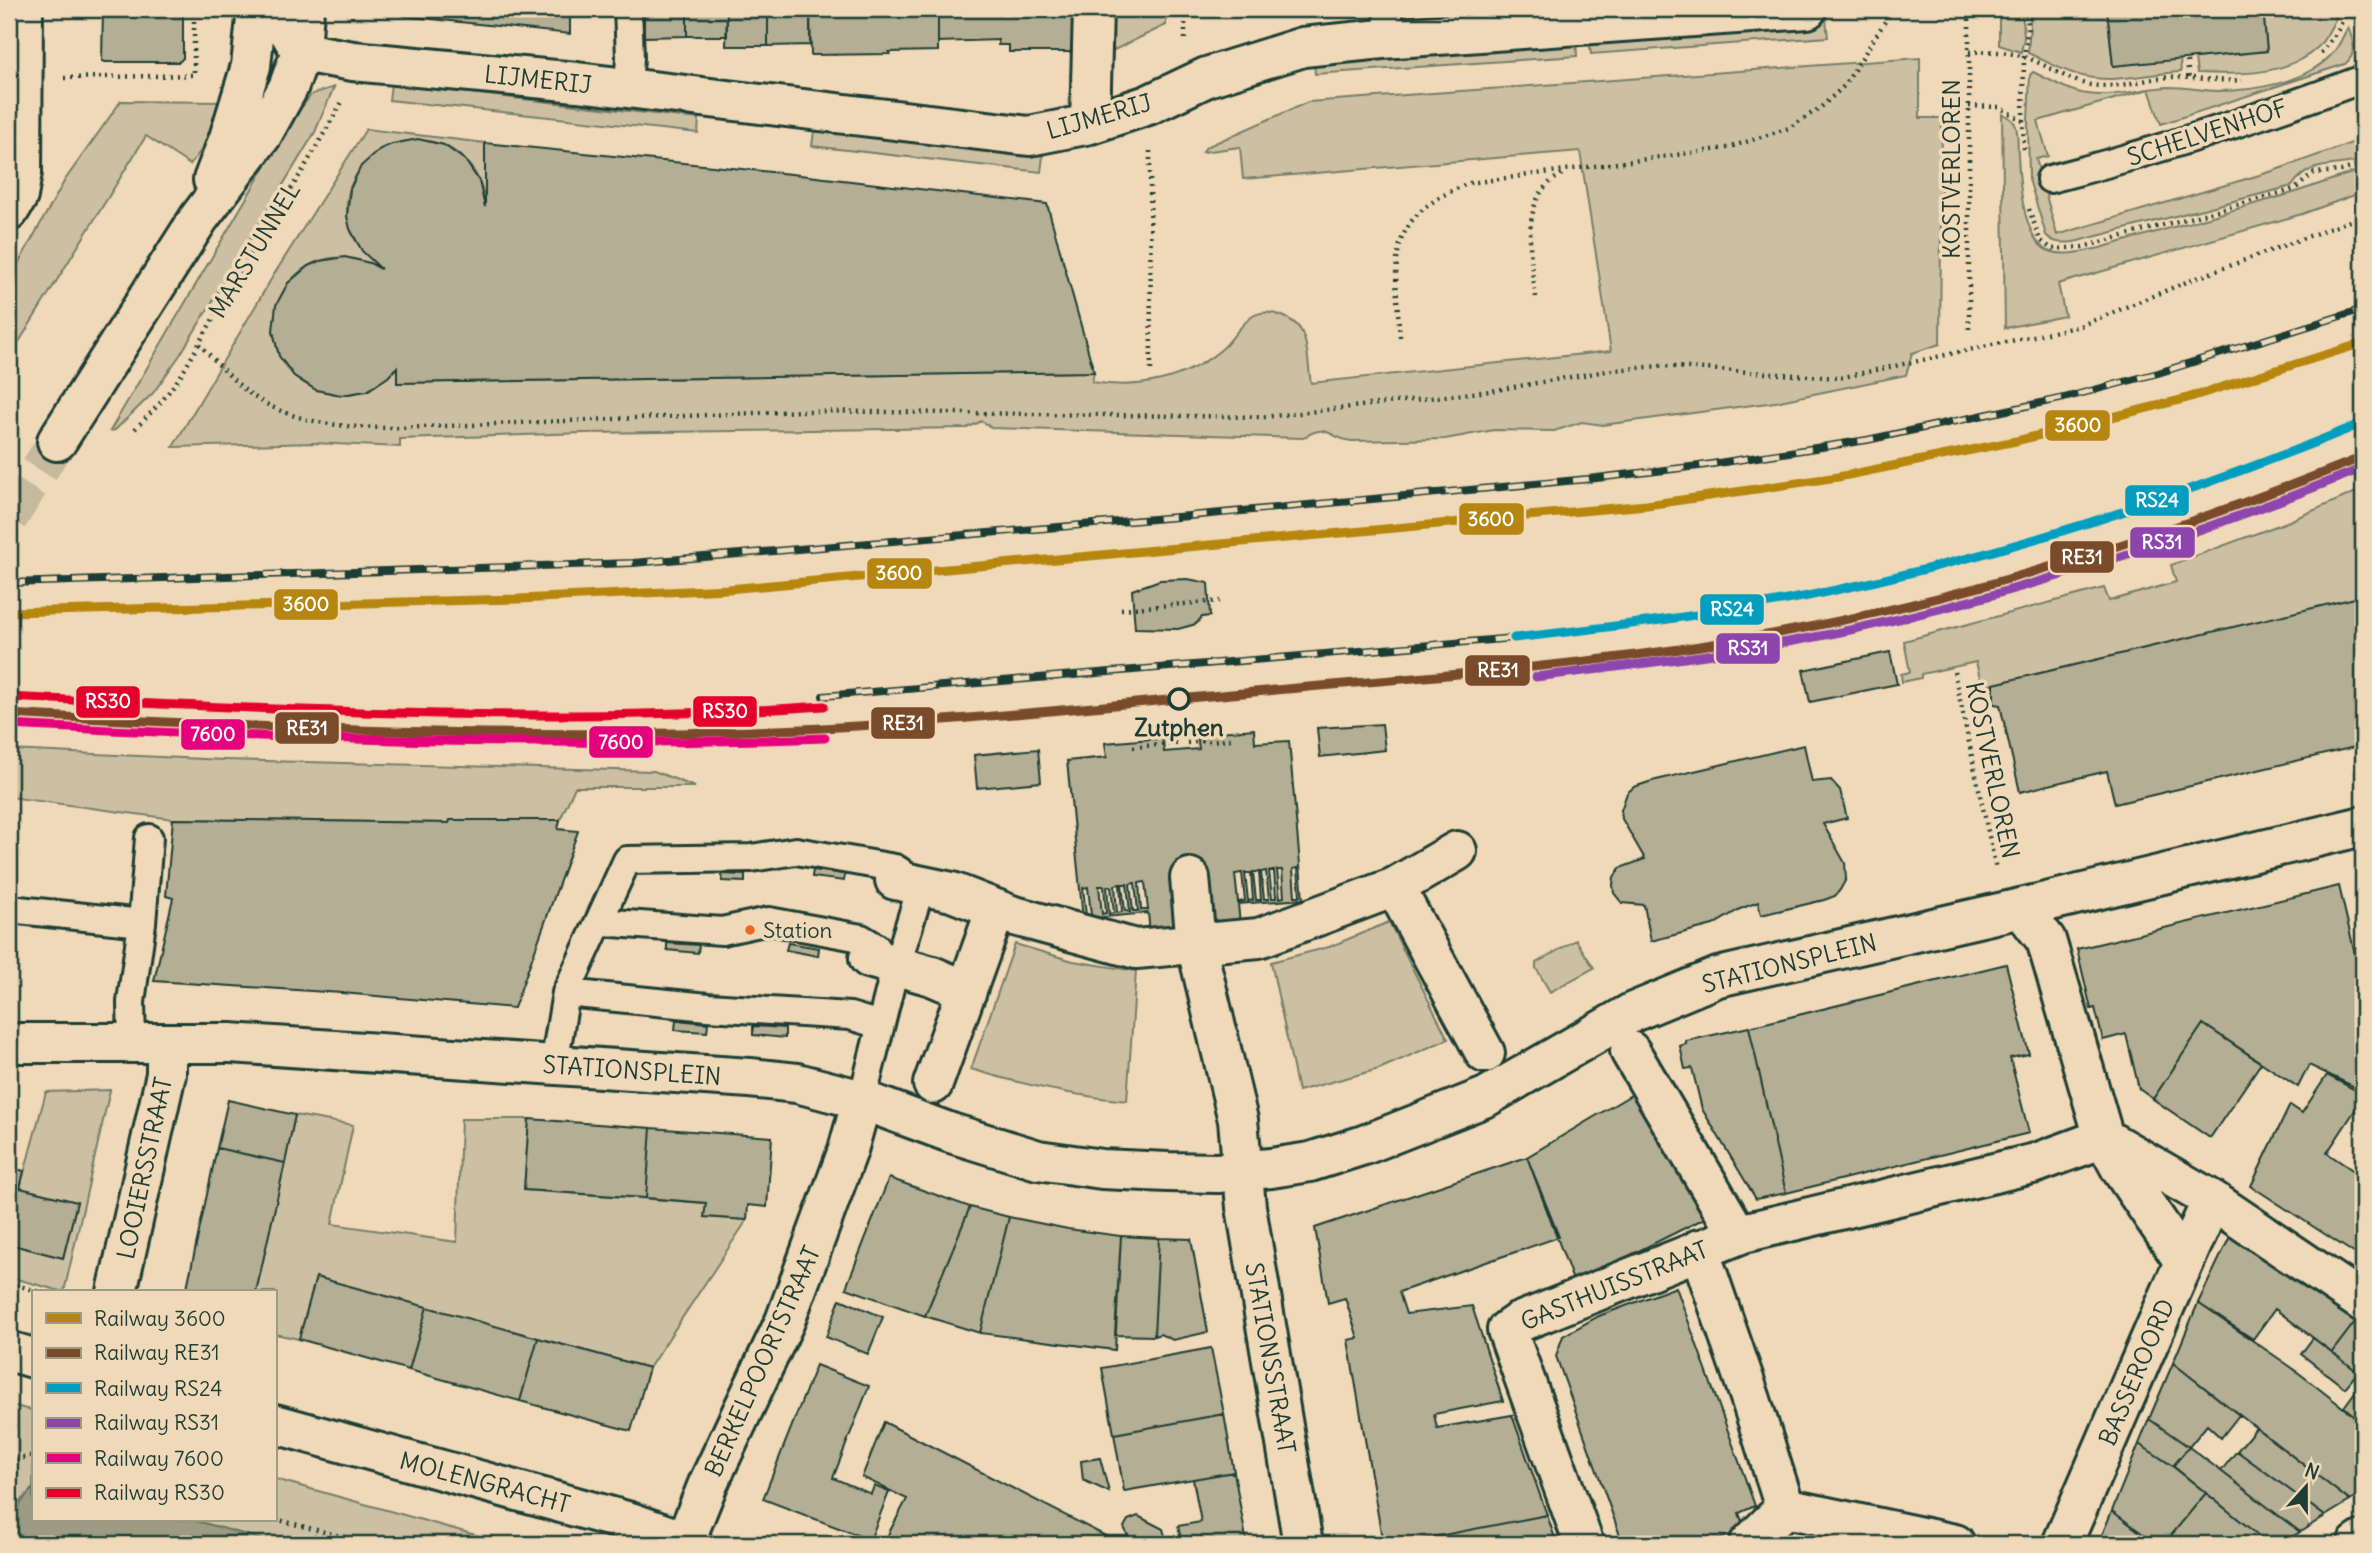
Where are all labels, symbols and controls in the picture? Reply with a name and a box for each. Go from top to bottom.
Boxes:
street label: LIJMERIJ [483,58,593,100]
street label: KOSTVERLOREN [1936,79,1966,259]
street label: LIJMERIJ [1043,87,1155,145]
street label: SCHELVENHOF [2123,92,2291,172]
street label: MARSTUNNEL [202,177,306,323]
line badge: 3600 [2044,409,2111,442]
text: 3600 [2055,413,2101,437]
line badge: RS24 [2124,484,2190,517]
text: RS24 [2135,488,2179,512]
line badge: 3600 [1458,502,1525,536]
text: 3600 [1468,507,1514,531]
line badge: RS31 [2129,526,2196,559]
text: RS31 [2142,530,2182,554]
line badge: RE31 [2049,540,2115,574]
text: RE31 [2061,545,2103,569]
line badge: 3600 [866,557,933,590]
text: 3600 [876,561,922,585]
line badge: 3600 [273,588,339,621]
text: 3600 [283,592,329,616]
line badge: RS24 [1699,593,1765,626]
text: RS24 [1710,597,1754,621]
line badge: RS31 [1715,632,1781,665]
text: RS31 [1728,636,1768,660]
line badge: RE31 [1464,654,1531,687]
text: RE31 [1477,658,1519,682]
street label: KOSTVERLOREN [1960,679,2026,861]
line badge: RS30 [75,685,141,719]
marker: Zutphen [1168,688,1190,710]
text: RS30 [85,689,131,713]
line badge: RS30 [692,695,758,728]
text: RS30 [702,699,748,723]
line badge: RE31 [870,706,936,740]
line badge: RE31 [274,711,340,745]
text: RE31 [882,711,924,735]
place label: Zutphen [1134,712,1224,742]
text: RE31 [286,716,328,740]
line badge: 7600 [180,718,246,751]
text: 7600 [190,722,236,746]
line badge: 7600 [588,725,654,759]
text: 7600 [598,730,644,754]
place label: Station [763,916,832,944]
marker: Station [743,923,757,937]
street label: STATIONSPLEIN [1699,927,1879,999]
street label: STATIONSPLEIN [542,1049,722,1091]
street label: LOOIERSSTRAAT [110,1074,178,1262]
street label: GASTHUISSTRAAT [1516,1234,1712,1336]
street label: BERKELPOORTSTRAAT [698,1241,826,1481]
street label: STATIONSSTRAAT [1239,1260,1303,1456]
legend [32,1290,276,1522]
street label: BASSEROORD [2092,1294,2180,1450]
text: Railway 3600 [94,1305,226,1332]
text: Railway RE31 [94,1339,220,1366]
text: Railway RS24 [94,1375,222,1402]
text: Railway RS31 [94,1409,219,1436]
text: Railway 7600 [94,1445,224,1472]
street label: MOLENGRACHT [397,1445,573,1519]
north arrow [2270,1452,2340,1522]
text: N [2302,1458,2323,1485]
text: Railway RS30 [94,1479,225,1506]

